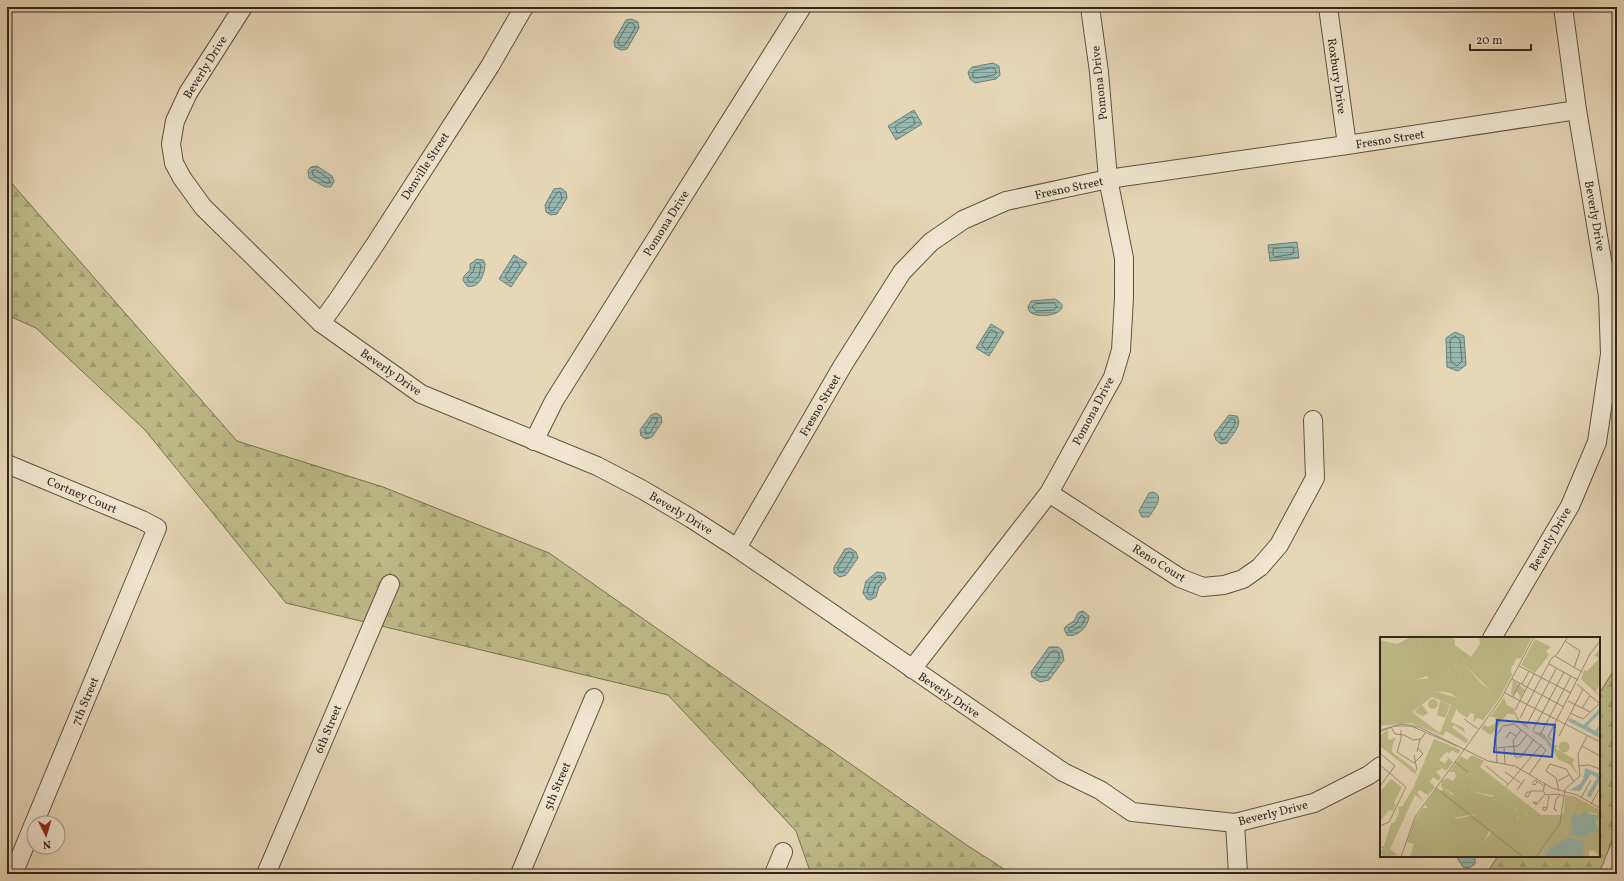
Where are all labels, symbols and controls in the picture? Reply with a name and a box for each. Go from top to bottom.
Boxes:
scale bar [1470,26,1531,52]
street label: Beverly Drive [180,33,232,102]
text: 20 m [1476,33,1503,49]
street label: Roxbury Drive [1323,37,1349,115]
street label: Pomona Drive [1088,44,1112,121]
street label: Fresno Street [1355,127,1426,153]
street label: Denville Street [398,130,454,204]
street label: Fresno Street [1033,174,1105,204]
street label: Beverly Drive [1580,180,1608,253]
street label: Pomona Drive [640,187,694,260]
street label: Beverly Drive [357,346,425,400]
street label: Fresno Street [797,371,845,440]
street label: Pomona Drive [1069,374,1119,448]
street label: Cortney Court [44,474,119,518]
street label: Beverly Drive [646,489,715,539]
street label: Beverly Drive [1526,504,1576,574]
street label: Reno Court [1129,541,1188,586]
inset map [1380,637,1600,857]
street label: Beverly Drive [914,669,983,723]
street label: 7th Street [69,675,103,728]
street label: 6th Street [312,703,346,756]
street label: 5th Street [541,760,575,813]
street label: Beverly Drive [1237,797,1310,830]
north arrow [26,815,66,855]
text: N [42,836,51,851]

